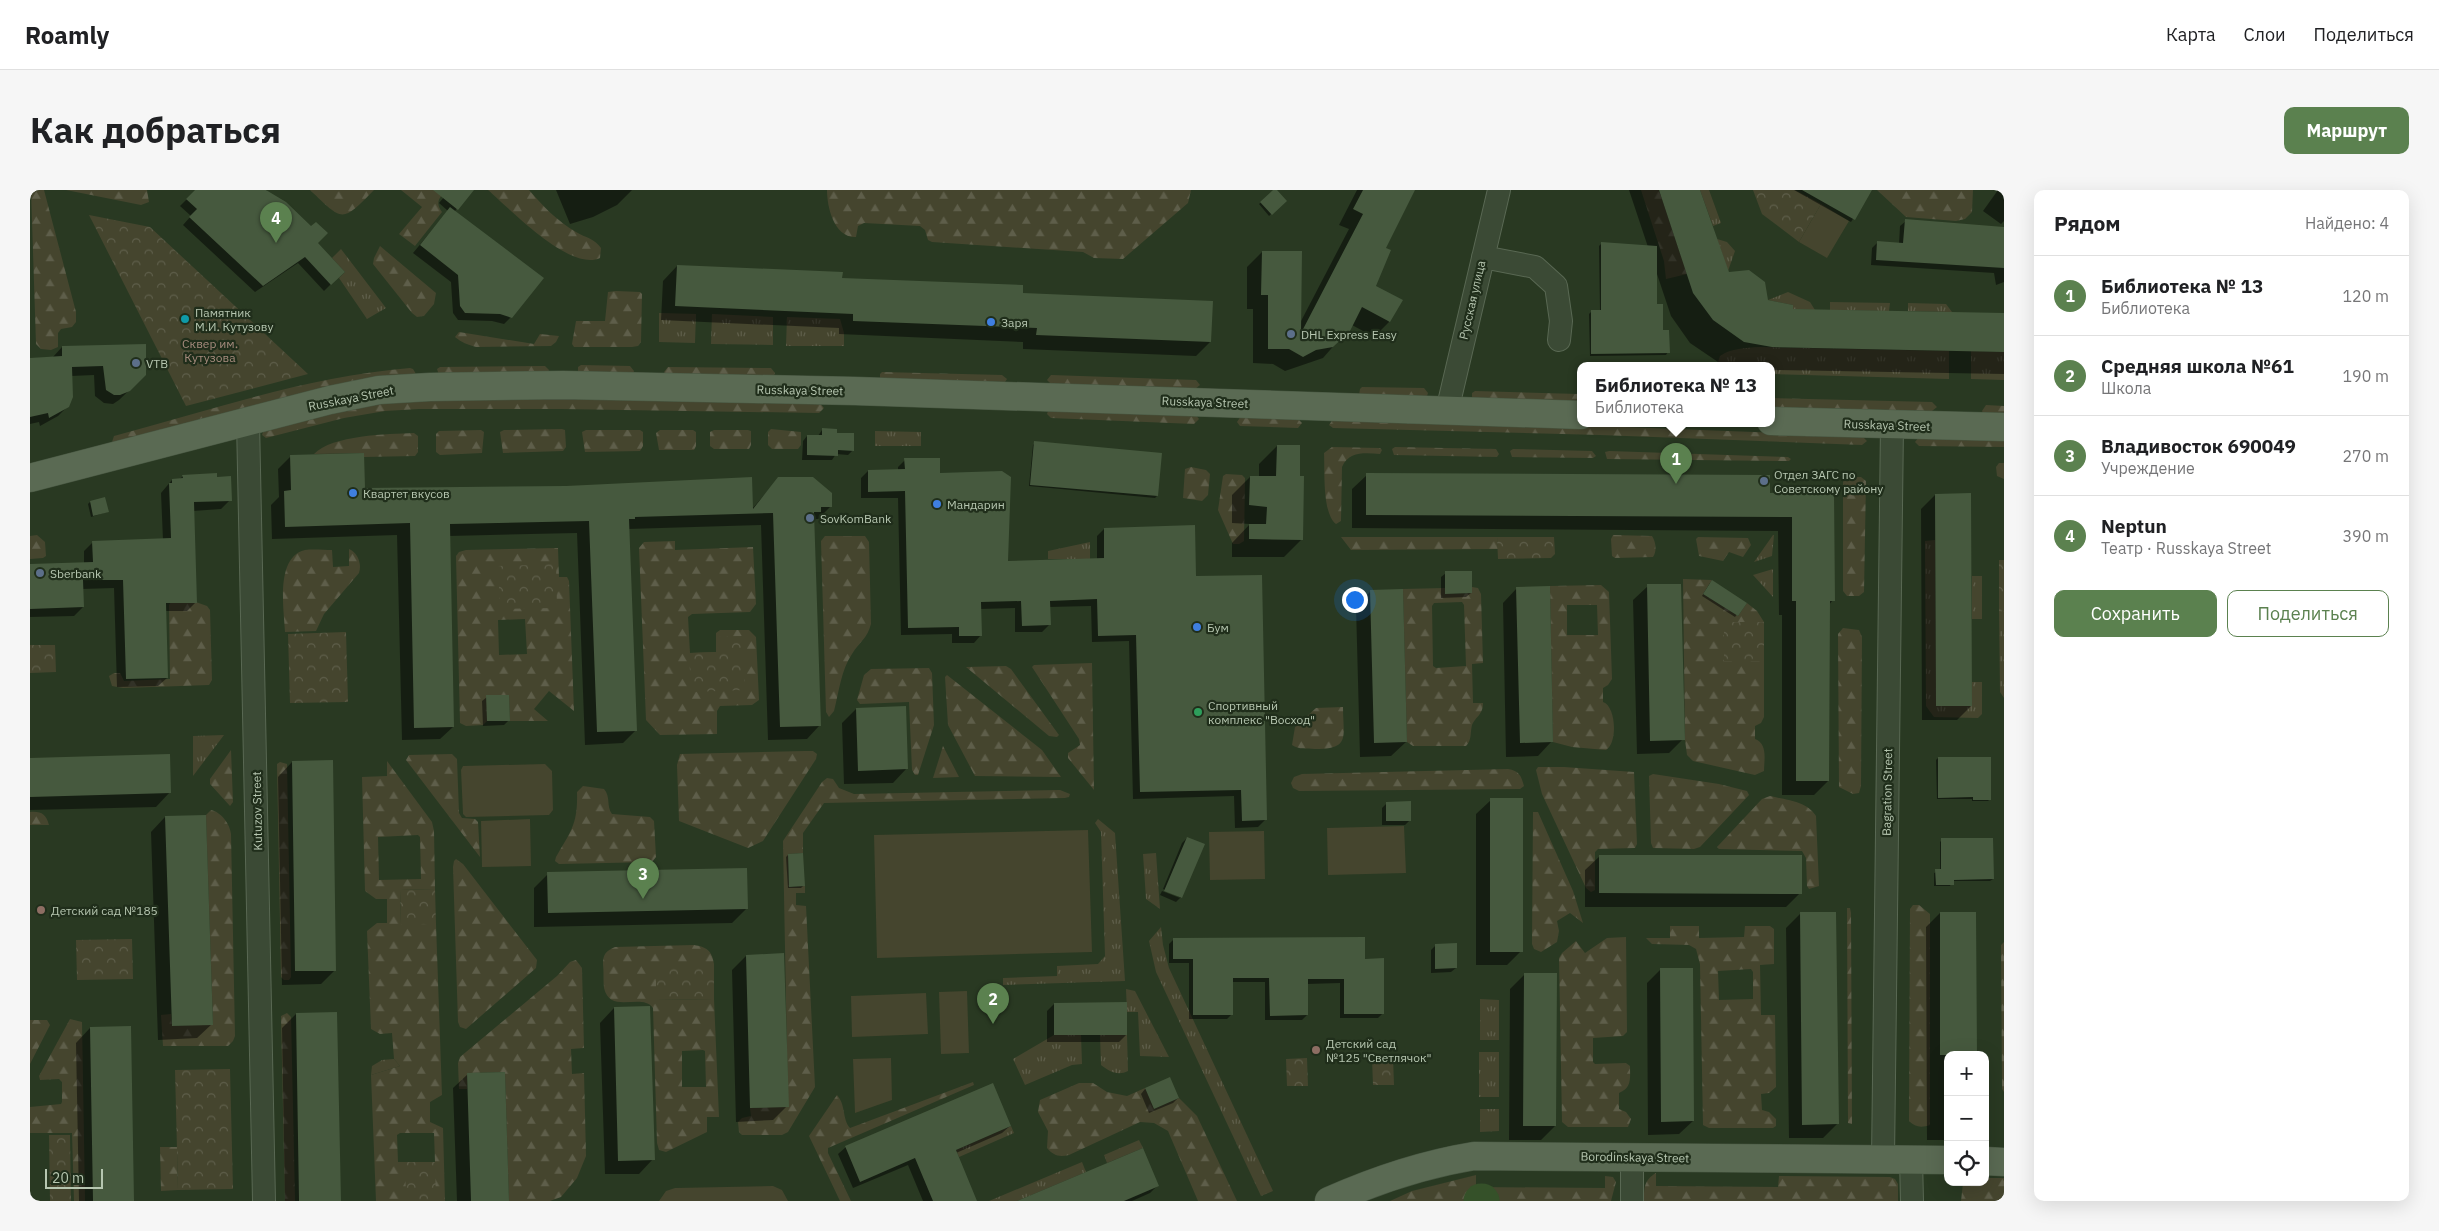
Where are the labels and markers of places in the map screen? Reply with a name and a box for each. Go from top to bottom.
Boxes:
pin: 4 [260,202,292,243]
place label: Памятник М.И. Кутузову [195,305,273,334]
marker: Памятник М.И. Кутузову [179,313,191,325]
place label: Заря [1001,315,1028,330]
marker: Заря [985,316,997,328]
place label: DHL Express Easy [1301,327,1397,342]
marker: DHL Express Easy [1285,328,1297,340]
place label: VTB [146,356,168,371]
marker: VTB [130,357,142,369]
pin: 1 [1660,443,1692,484]
place label: Отдел ЗАГС по Советскому району [1774,467,1883,496]
marker: Отдел ЗАГС по Советскому району [1758,475,1770,487]
place label: Квартет вкусов [363,486,450,501]
marker: Квартет вкусов [347,487,359,499]
place label: Мандарин [947,497,1005,512]
marker: Мандарин [931,498,943,510]
place label: SovKomBank [820,511,892,526]
marker: SovKomBank [804,512,816,524]
place label: Sberbank [50,566,102,581]
marker: Sberbank [34,567,46,579]
place label: Бум [1207,620,1229,635]
marker: Бум [1191,621,1203,633]
place label: Спортивный комплекс "Восход" [1208,698,1315,727]
marker: Спортивный комплекс "Восход" [1192,706,1204,718]
pin: 3 [627,858,659,899]
place label: Детский сад №185 [51,903,158,918]
marker: Детский сад №185 [35,904,47,916]
pin: 2 [977,983,1009,1024]
place label: Детский сад №125 "Светлячок" [1326,1036,1432,1065]
marker: Детский сад №125 "Светлячок" [1310,1044,1322,1056]

